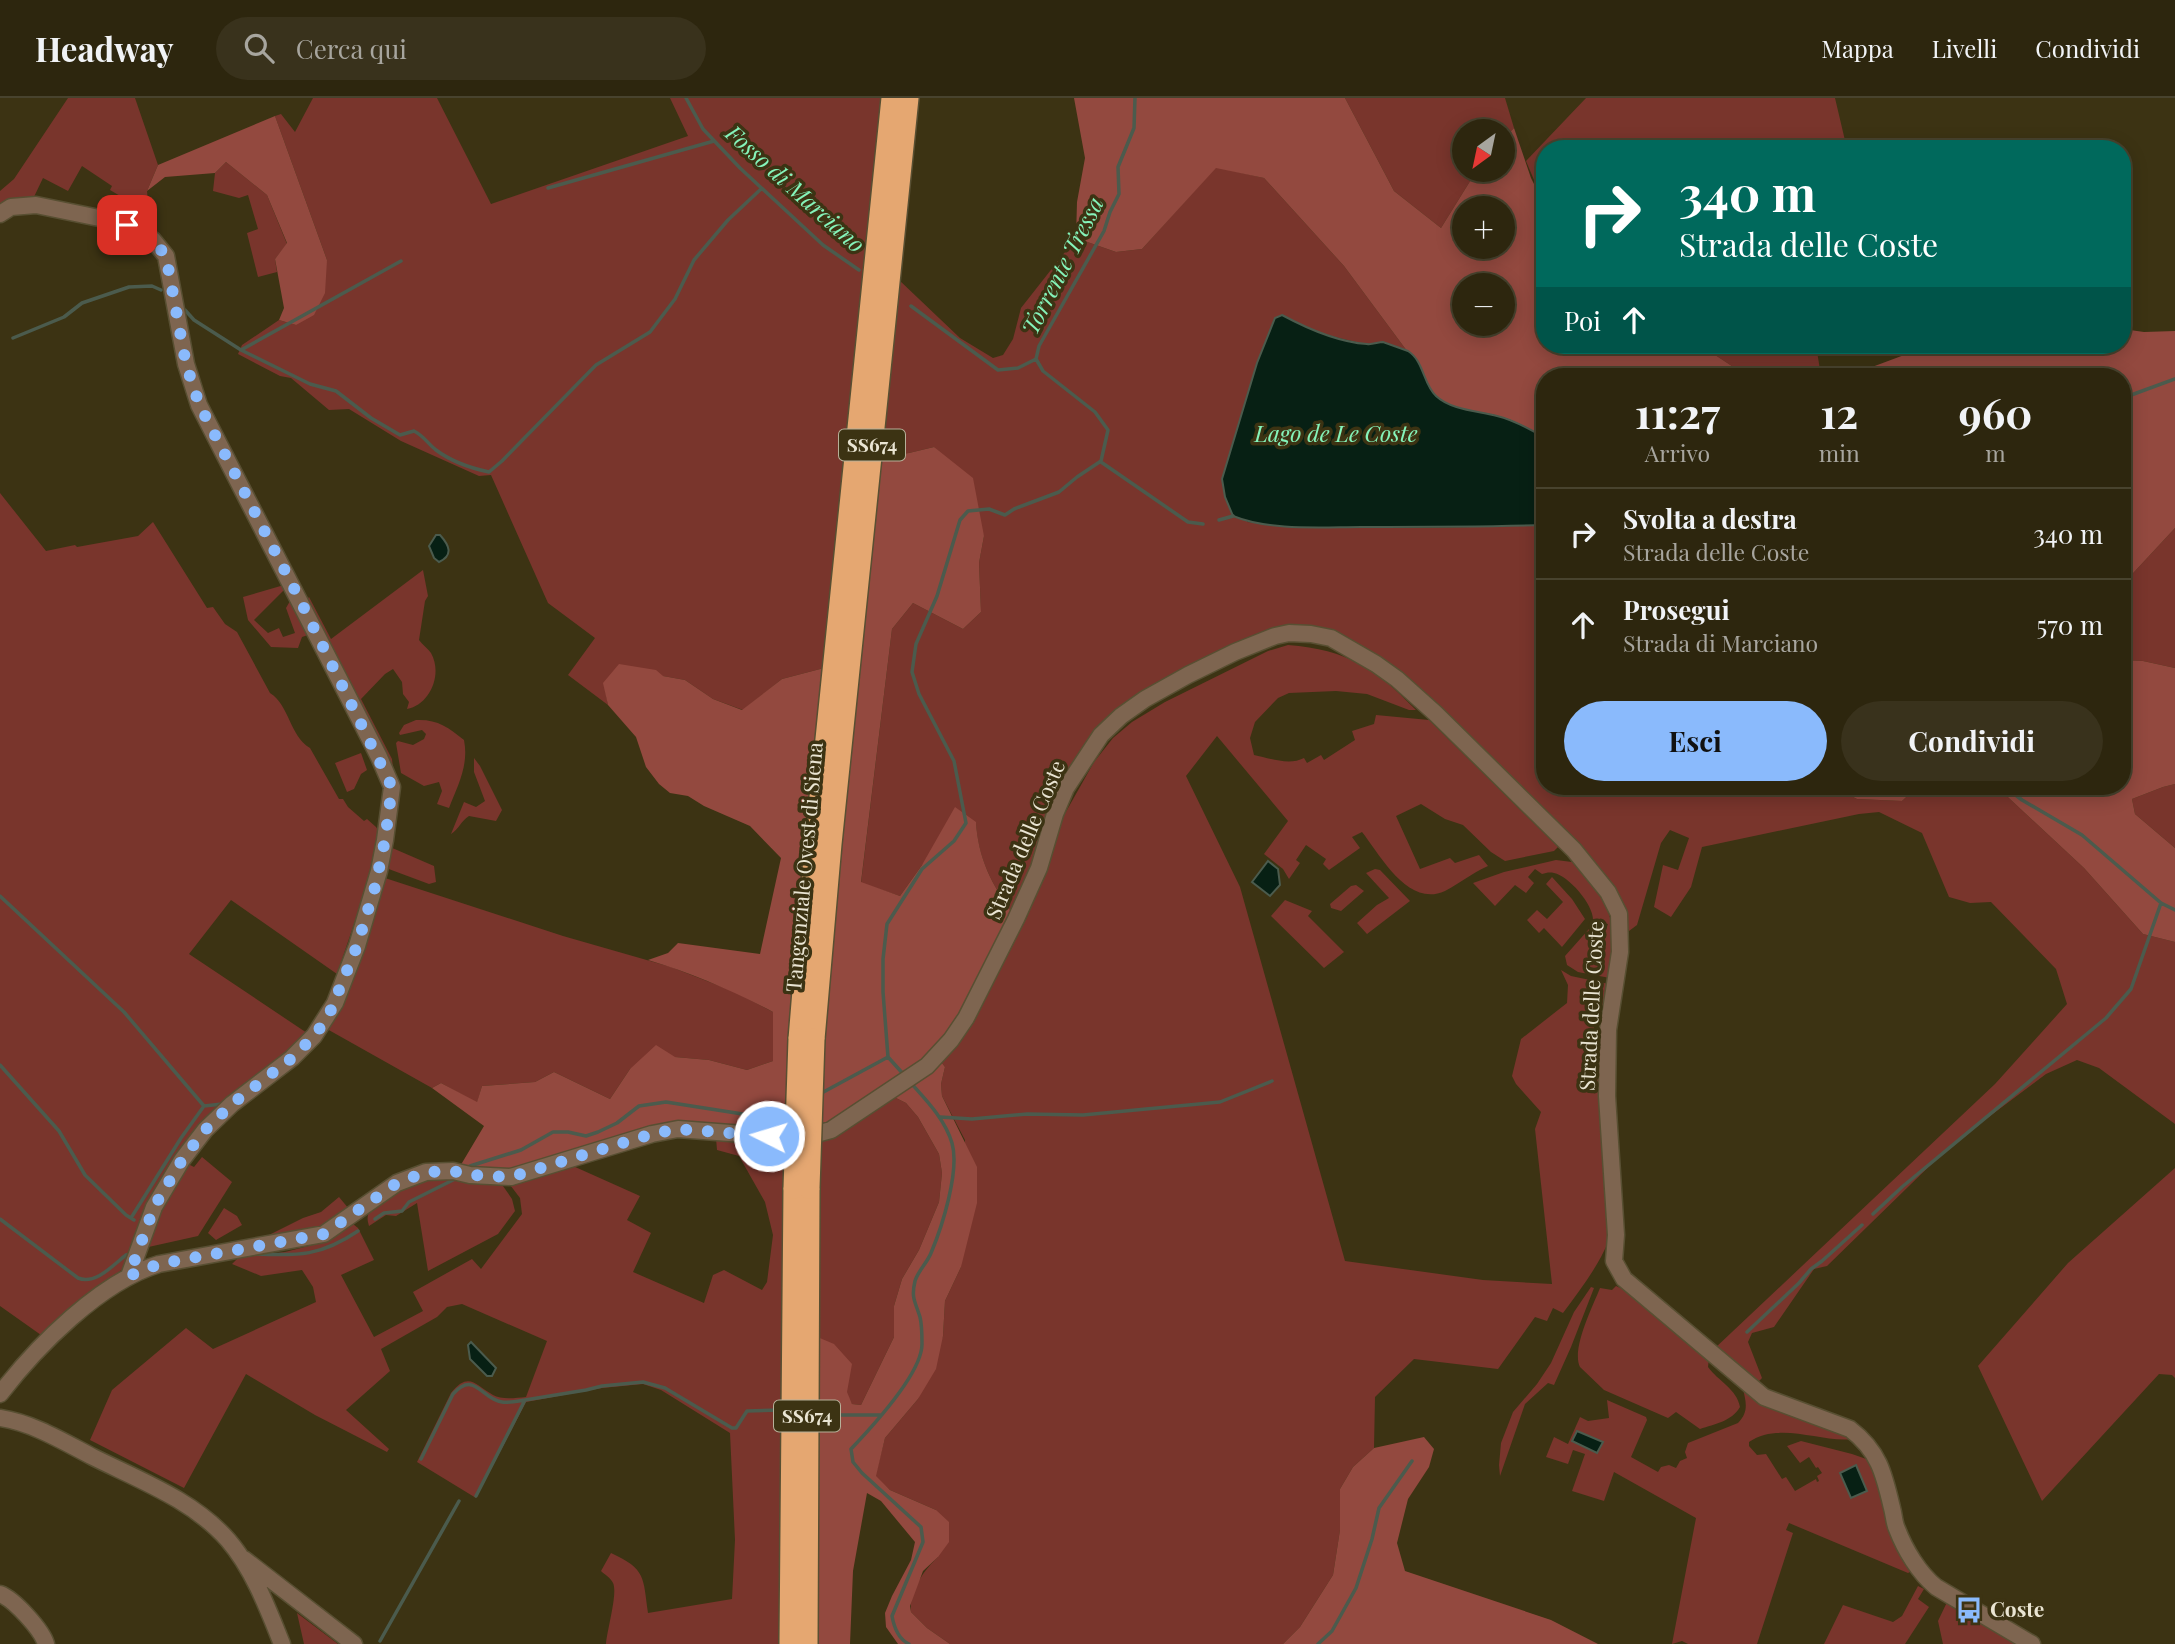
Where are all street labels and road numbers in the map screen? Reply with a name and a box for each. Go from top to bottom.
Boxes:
road number: SS674 [839,430,905,460]
street label: Tangenziale Ovest di Siena [778,740,828,993]
street label: Strada delle Coste [978,755,1070,923]
street label: Strada delle Coste [1572,920,1608,1092]
road number: SS674 [774,1400,840,1432]

